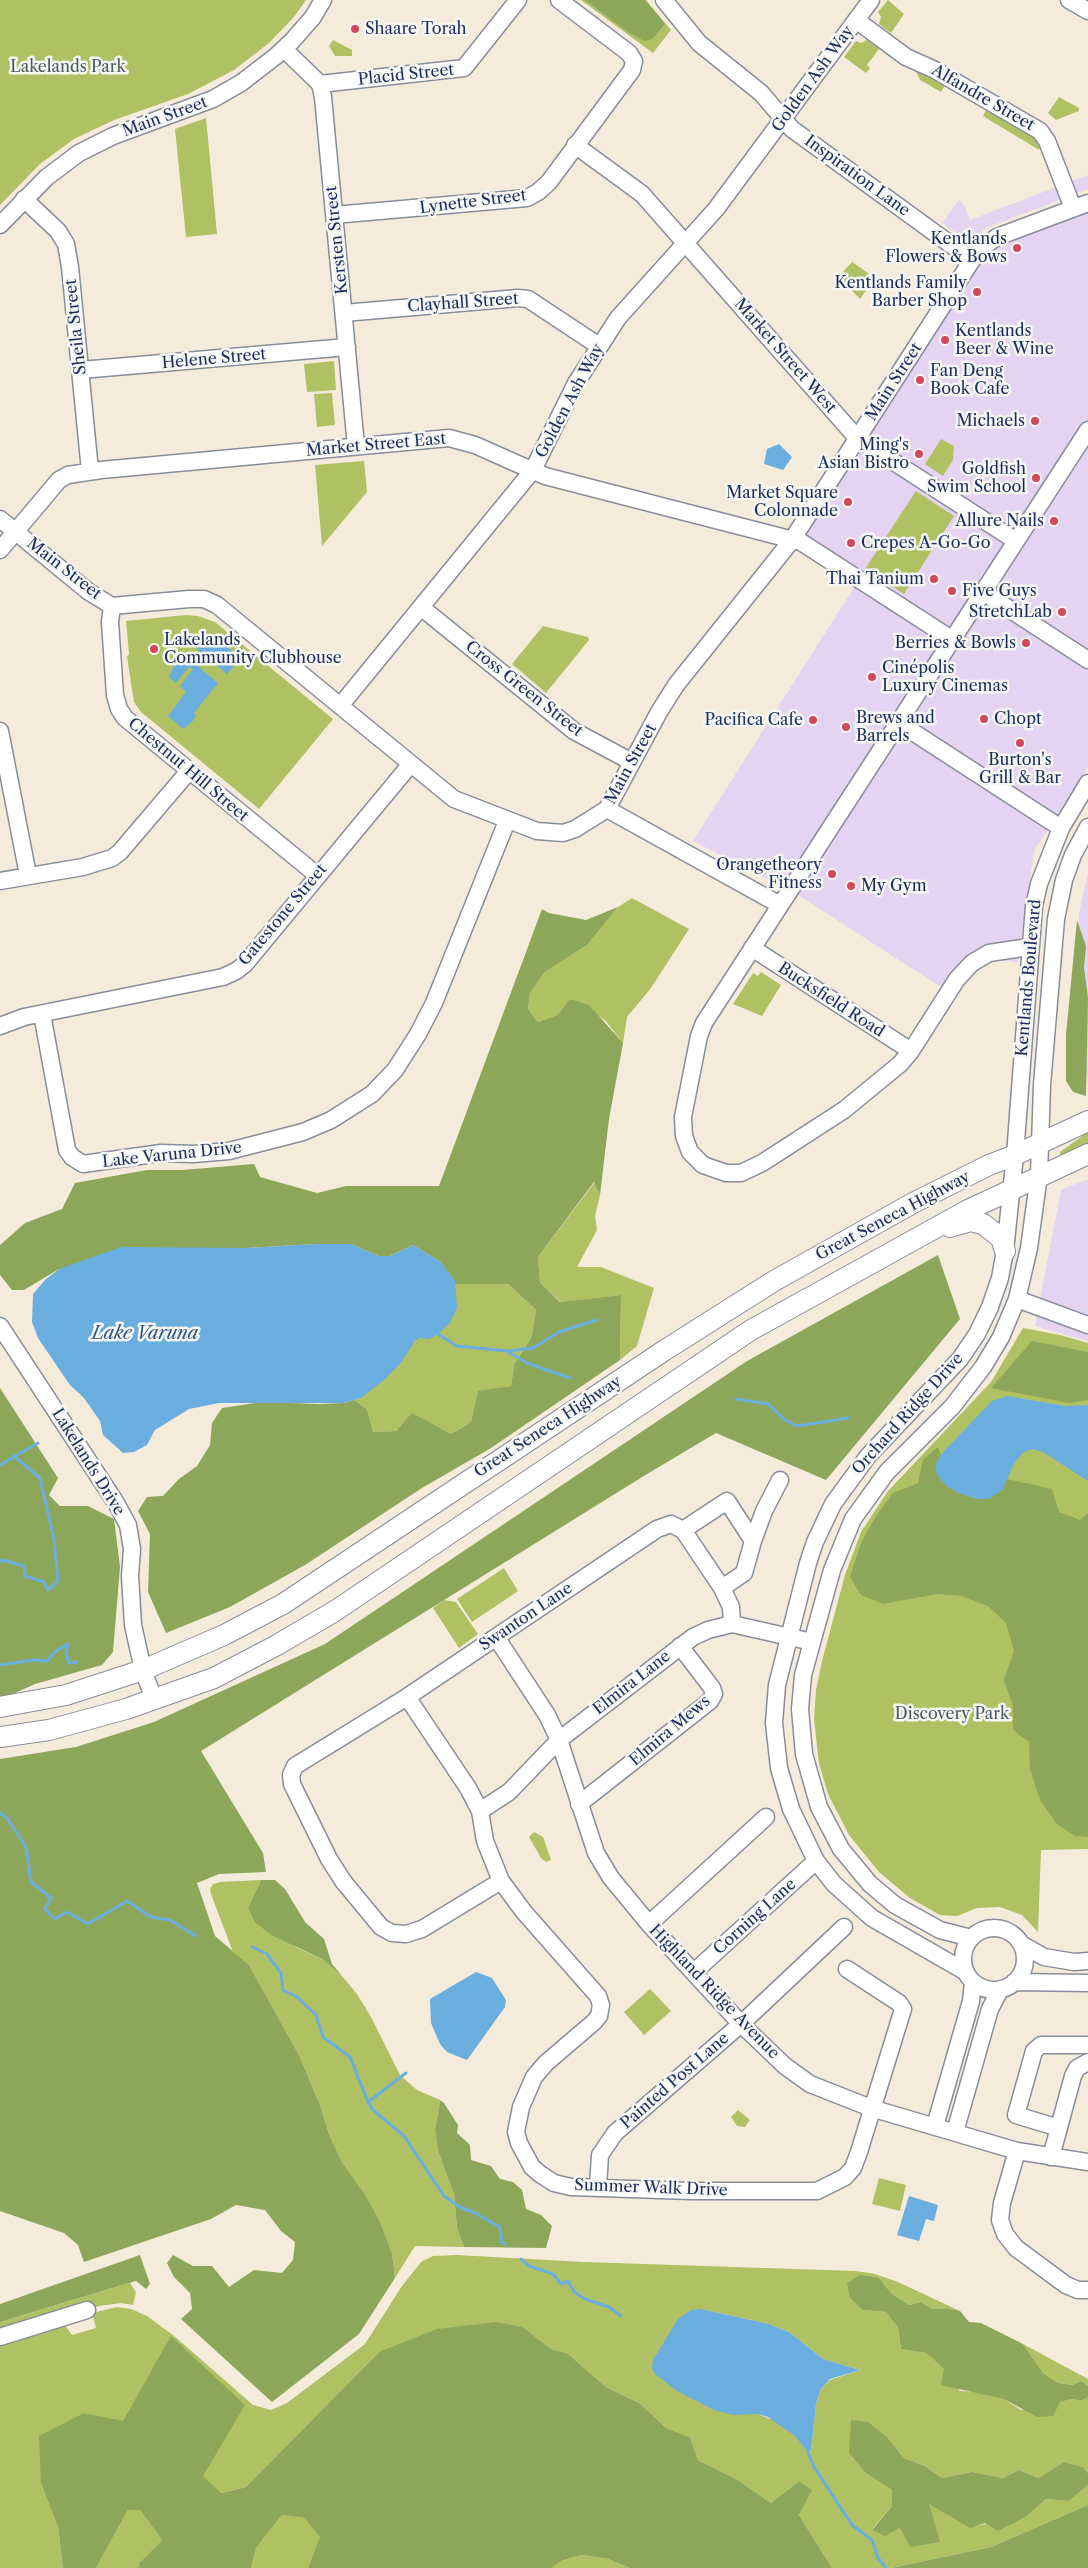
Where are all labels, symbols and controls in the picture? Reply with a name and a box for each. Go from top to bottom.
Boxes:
place label: Shaare Torah [365,19,467,39]
street label: Golden Ash Way [768,22,858,136]
marker: Shaare Torah [349,23,361,35]
park label: Lakelands Park [10,57,126,77]
street label: Placid Street [357,60,455,90]
street label: Alfandre Street [928,61,1038,135]
street label: Main Street [120,93,210,141]
street label: Inspiration Lane [801,131,913,221]
street label: Kersten Street [322,185,352,295]
street label: Lynette Street [419,186,527,218]
place label: Kentlands Flowers & Bows [885,229,1007,267]
marker: Kentlands Flowers & Bows [1011,242,1023,254]
place label: Kentlands Family Barber Shop [835,273,967,311]
street label: Sheila Street [61,278,91,376]
marker: Kentlands Family Barber Shop [971,286,983,298]
street label: Clayhall Street [407,290,519,316]
street label: Market Street West [730,295,840,417]
place label: Kentlands Beer & Wine [955,321,1054,359]
marker: Kentlands Beer & Wine [939,334,951,346]
street label: Main Street [862,339,926,425]
street label: Golden Ash Way [532,341,608,461]
street label: Helene Street [161,345,267,373]
place label: Fan Deng Book Cafe [930,361,1010,399]
marker: Fan Deng Book Cafe [914,374,926,386]
place label: Michaels [956,411,1025,431]
marker: Michaels [1029,415,1041,427]
street label: Market Street East [305,429,447,461]
place label: Ming's Asian Bistro [818,435,909,473]
marker: Ming's Asian Bistro [913,448,925,460]
place label: Goldfish Swim School [927,459,1026,497]
marker: Goldfish Swim School [1030,472,1042,484]
place label: Market Square Colonnade [726,483,838,521]
marker: Market Square Colonnade [842,496,854,508]
place label: Allure Nails [955,511,1044,531]
marker: Allure Nails [1048,515,1060,527]
place label: Crepes A-Go-Go [861,533,990,553]
street label: Main Street [23,534,105,604]
marker: Crepes A-Go-Go [845,537,857,549]
place label: Thai Tanium [826,569,924,589]
marker: Thai Tanium [928,573,940,585]
place label: Five Guys [962,581,1037,601]
marker: Five Guys [946,585,958,597]
place label: StretchLab [969,602,1052,622]
marker: StretchLab [1056,606,1068,618]
place label: Lakelands Community Clubhouse [164,630,342,668]
place label: Berries & Bowls [895,633,1016,653]
street label: Cross Green Street [461,637,587,741]
marker: Berries & Bowls [1020,637,1032,649]
marker: Lakelands Community Clubhouse [148,643,160,655]
place label: Cinépolis Luxury Cinemas [882,658,1008,696]
marker: Cinépolis Luxury Cinemas [866,671,878,683]
place label: Brews and Barrels [856,708,935,746]
place label: Chopt [994,709,1042,729]
place label: Pacifica Cafe [704,710,803,730]
marker: Chopt [978,713,990,725]
street label: Chestnut Hill Street [124,714,252,826]
marker: Pacifica Cafe [807,714,819,726]
street label: Main Street [601,720,661,808]
marker: Brews and Barrels [840,721,852,733]
marker: Burton's Grill & Bar [1014,737,1026,749]
place label: Burton's Grill & Bar [979,750,1061,788]
place label: Orangetheory Fitness [716,855,822,893]
street label: Gatestone Street [235,860,331,970]
marker: Orangetheory Fitness [826,868,838,880]
place label: My Gym [861,876,927,896]
marker: My Gym [845,880,857,892]
street label: Kentlands Boulevard [1013,898,1045,1058]
street label: Bucksfield Road [774,958,888,1042]
street label: Lake Varuna Drive [101,1138,243,1172]
street label: Great Seneca Highway [813,1167,973,1265]
water label: Lake Varuna [92,1323,198,1345]
street label: Orchard Ridge Drive [848,1349,968,1479]
street label: Great Seneca Highway [471,1372,625,1482]
street label: Lakelands Drive [47,1405,129,1519]
street label: Swanton Lane [476,1579,576,1655]
street label: Elmira Lane [590,1647,674,1719]
street label: Elmira Mews [626,1692,714,1770]
park label: Discovery Park [895,1704,1009,1724]
street label: Corning Lane [710,1875,800,1959]
street label: Highland Ridge Avenue [645,1921,783,2063]
street label: Painted Post Lane [617,2029,733,2133]
street label: Summer Walk Drive [574,2176,728,2200]

